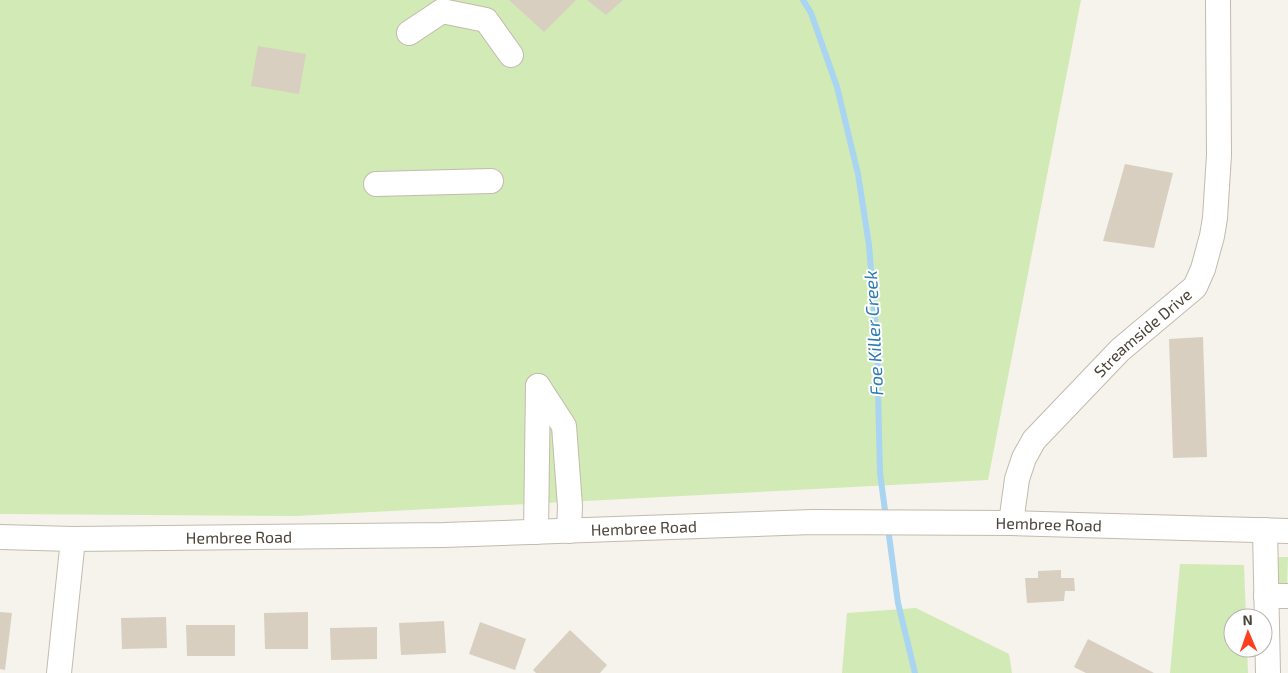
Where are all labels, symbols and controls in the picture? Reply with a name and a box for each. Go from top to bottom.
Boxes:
water label: Foe Killer Creek [859,270,887,396]
street label: Streamside Drive [1090,284,1195,381]
street label: Hembree Road [996,513,1102,535]
street label: Hembree Road [590,516,697,539]
street label: Hembree Road [186,527,292,547]
north arrow [1223,608,1273,658]
text: N [1242,611,1253,628]

